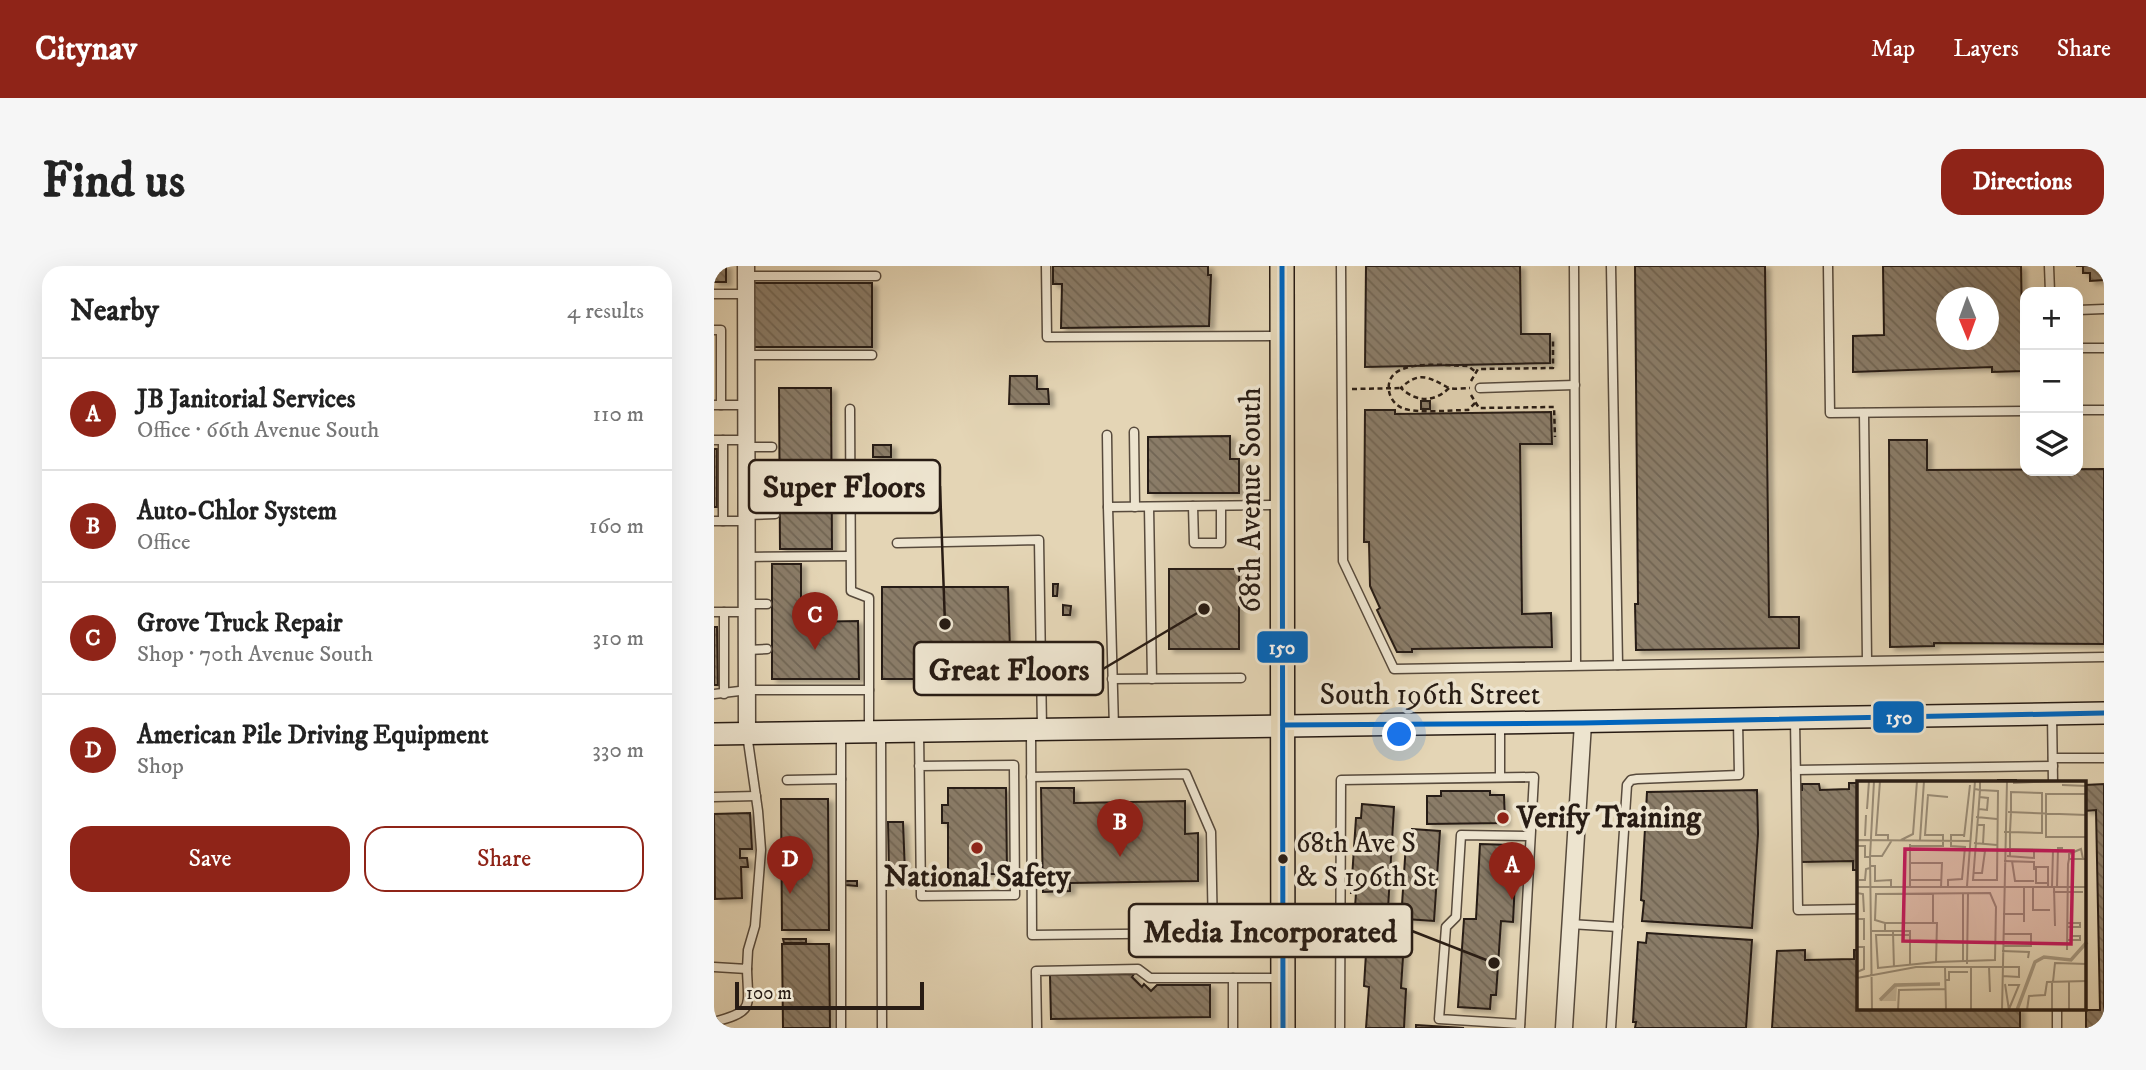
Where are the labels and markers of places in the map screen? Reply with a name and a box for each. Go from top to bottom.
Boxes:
callout: Super Floors [749,460,940,513]
pin: C [792,592,838,650]
callout: Great Floors [914,642,1103,695]
pin: B [1097,799,1143,857]
place label: Verify Training [1516,800,1702,837]
marker: Verify Training [1495,810,1511,826]
place label: 68th Ave S & S 196th St [1296,826,1436,895]
pin: D [767,836,813,894]
marker: National Safety [969,840,985,856]
pin: A [1489,842,1535,900]
marker: 68th Ave S & S 196th St [1276,852,1290,866]
place label: National Safety [884,859,1071,896]
callout: Media Incorporated [1129,904,1412,957]

